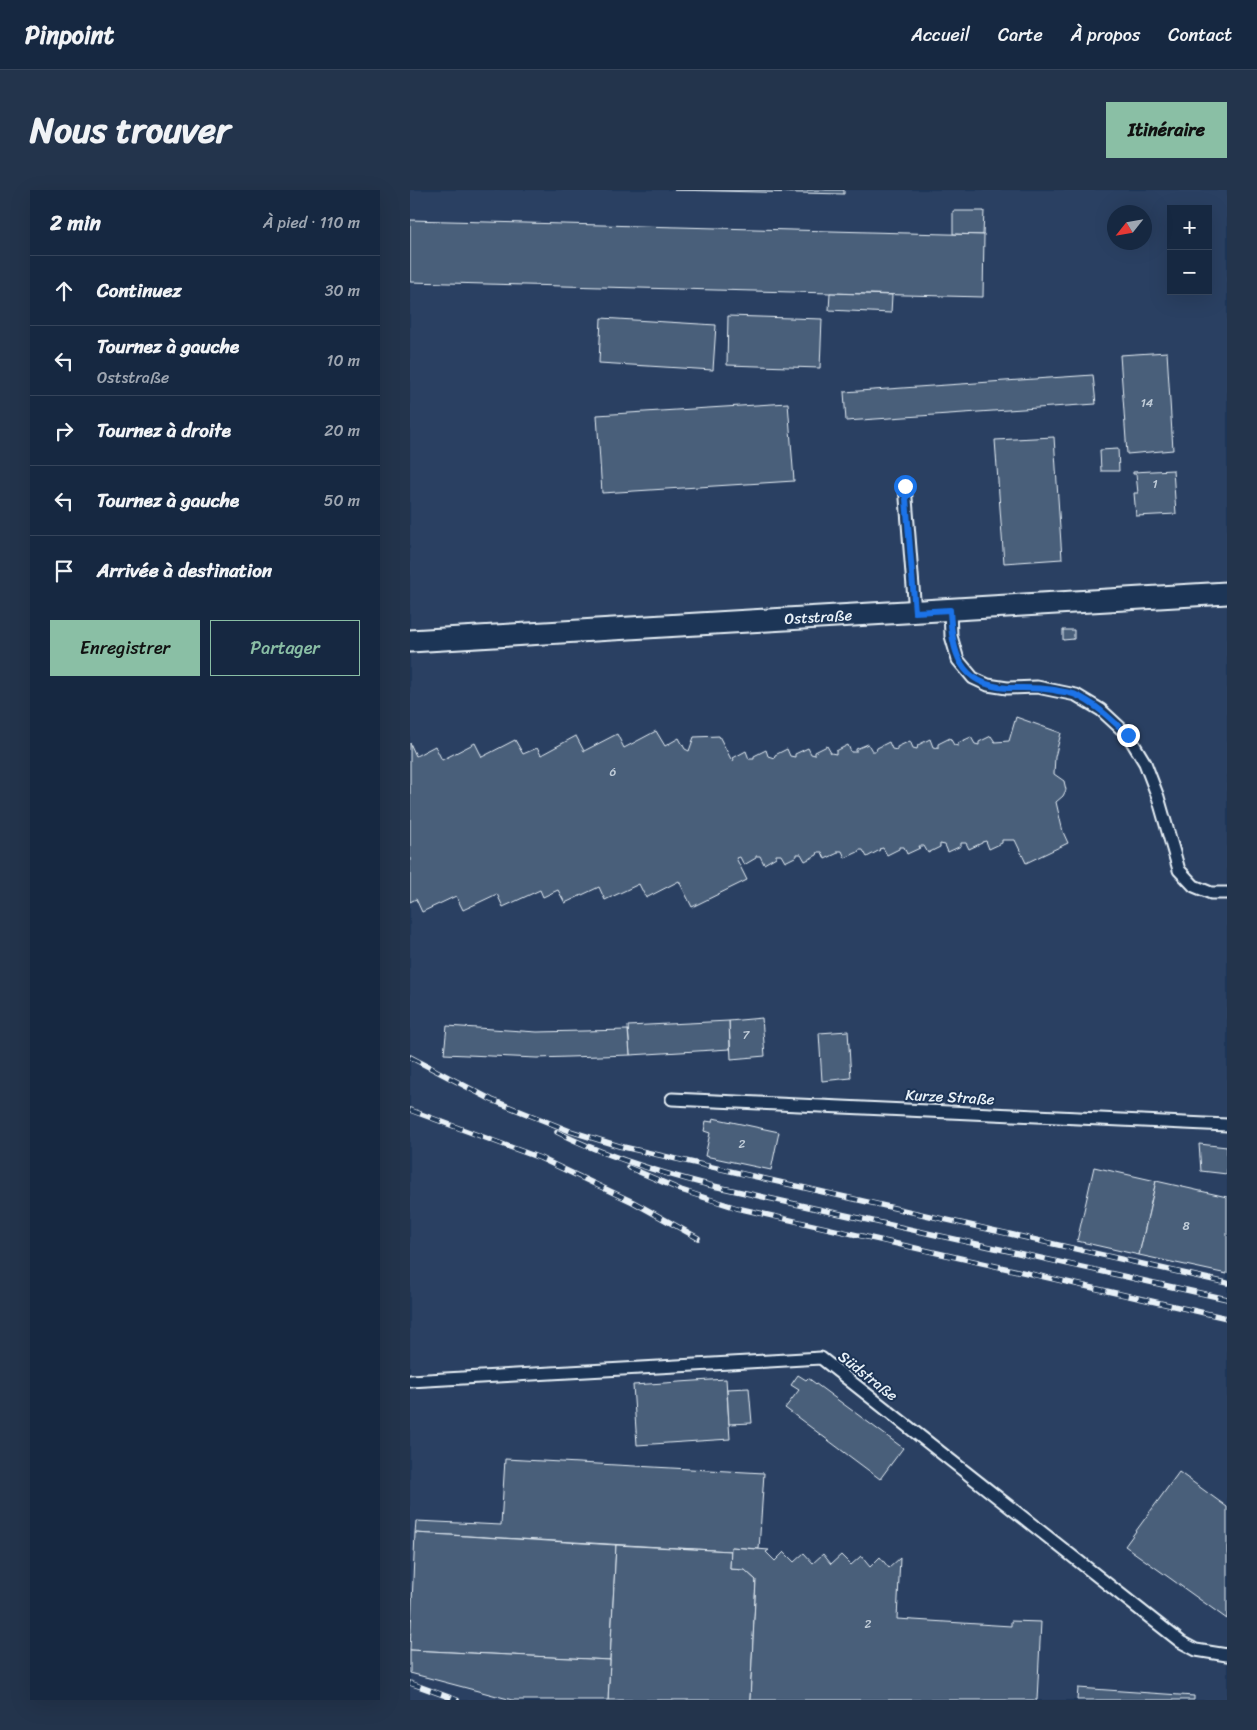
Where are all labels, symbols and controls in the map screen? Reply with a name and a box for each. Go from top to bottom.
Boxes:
text: Pinpoint [25,14,114,56]
text: Accueil [911,19,970,51]
text: Carte [998,19,1043,51]
text: À propos [1071,19,1140,51]
text: Contact [1168,19,1232,51]
text: Nous trouver [30,99,230,161]
button: Itinéraire [1106,102,1227,158]
text: 2 min [50,204,101,242]
north arrow [1107,205,1152,250]
map controls [1167,205,1212,295]
button: + [1167,205,1212,250]
text: À pied · 110 m [263,208,360,237]
button: − [1167,250,1212,295]
text: Continuez [97,274,182,307]
text: 30 m [325,276,360,305]
icon: ahead [50,277,78,305]
text: Tournez à gauche [97,330,239,363]
text: 10 m [327,346,360,375]
icon: left [50,347,78,375]
text: Oststraße [97,363,169,392]
house number: 14 [1141,392,1154,414]
text: Tournez à droite [97,414,231,447]
text: 20 m [324,416,360,445]
icon: right [50,417,78,445]
house number: 1 [1152,473,1158,495]
route start [894,475,917,498]
text: Tournez à gauche [97,484,239,517]
text: 50 m [324,486,360,515]
icon: left [50,487,78,515]
text: Arrivée à destination [97,554,272,587]
icon: arrive [50,557,78,585]
street label: Oststraße [784,602,853,632]
button: Enregistrer [50,620,200,676]
button: Partager [210,620,360,676]
route end [1117,724,1140,747]
house number: 6 [610,761,617,783]
house number: 7 [743,1024,751,1046]
street label: Kurze Straße [905,1082,996,1112]
house number: 2 [739,1133,746,1155]
house number: 8 [1182,1215,1190,1237]
street label: Südstraße [832,1344,904,1408]
house number: 2 [865,1613,872,1635]

